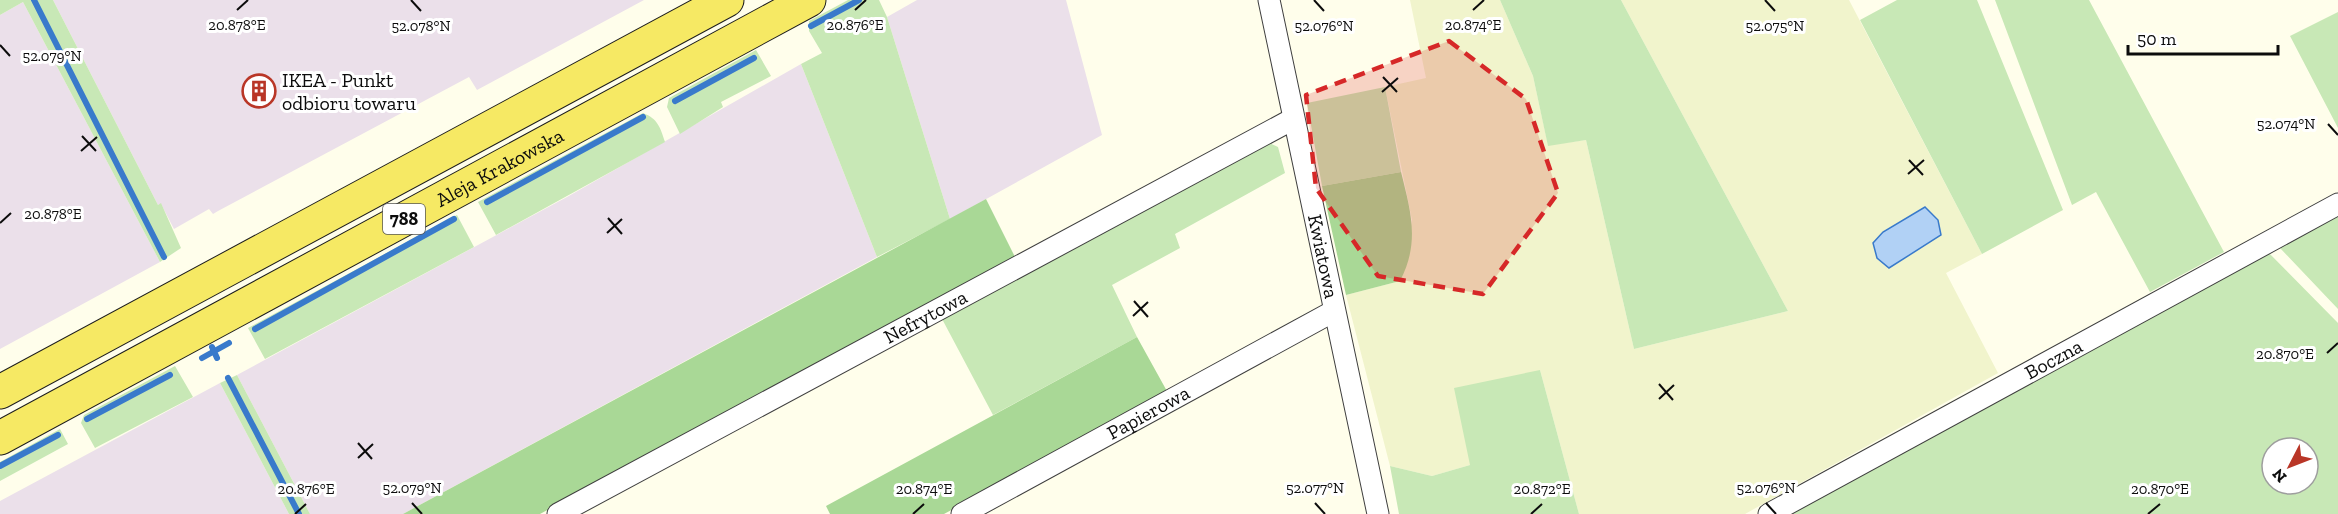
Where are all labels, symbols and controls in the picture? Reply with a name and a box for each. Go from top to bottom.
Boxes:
text: 20.878°E [208,16,266,34]
text: 20.876°E [826,16,884,34]
text: 20.874°E [1445,16,1501,34]
text: 52.078°N [391,17,451,35]
text: 52.076°N [1294,17,1354,35]
text: 52.075°N [1746,17,1804,35]
scale bar [2128,18,2278,56]
text: 50 m [2137,28,2177,50]
text: 52.079°N [22,47,82,65]
place label: IKEA - Punkt odbioru towaru [282,68,416,115]
building icon: IKEA - Punkt odbioru towaru [241,73,277,109]
text: 52.074°N [2257,115,2315,133]
street label: Aleja Krakowska [431,123,568,212]
road number: 788 [383,204,425,234]
text: 20.878°E [24,205,82,223]
street label: Kwiatowa [1303,212,1344,301]
street label: Nefrytowa [879,284,971,349]
street label: Boczna [2021,333,2087,384]
text: 20.870°E [2256,345,2314,363]
street label: Papierowa [1103,380,1194,445]
north arrow [2260,436,2320,496]
text: N [2268,465,2290,487]
text: 52.079°N [382,479,442,497]
text: 52.077°N [1286,479,1344,497]
text: 52.076°N [1736,479,1796,497]
text: 20.876°E [277,480,335,498]
text: 20.874°E [896,480,952,498]
text: 20.872°E [1514,480,1571,498]
text: 20.870°E [2131,480,2189,498]

